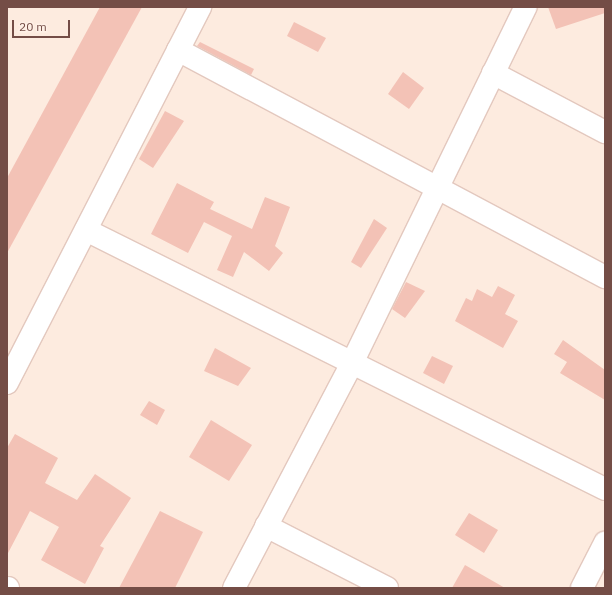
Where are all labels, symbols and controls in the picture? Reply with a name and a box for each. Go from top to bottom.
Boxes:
scale bar [14,12,72,38]
text: 20 m [19,19,47,34]

